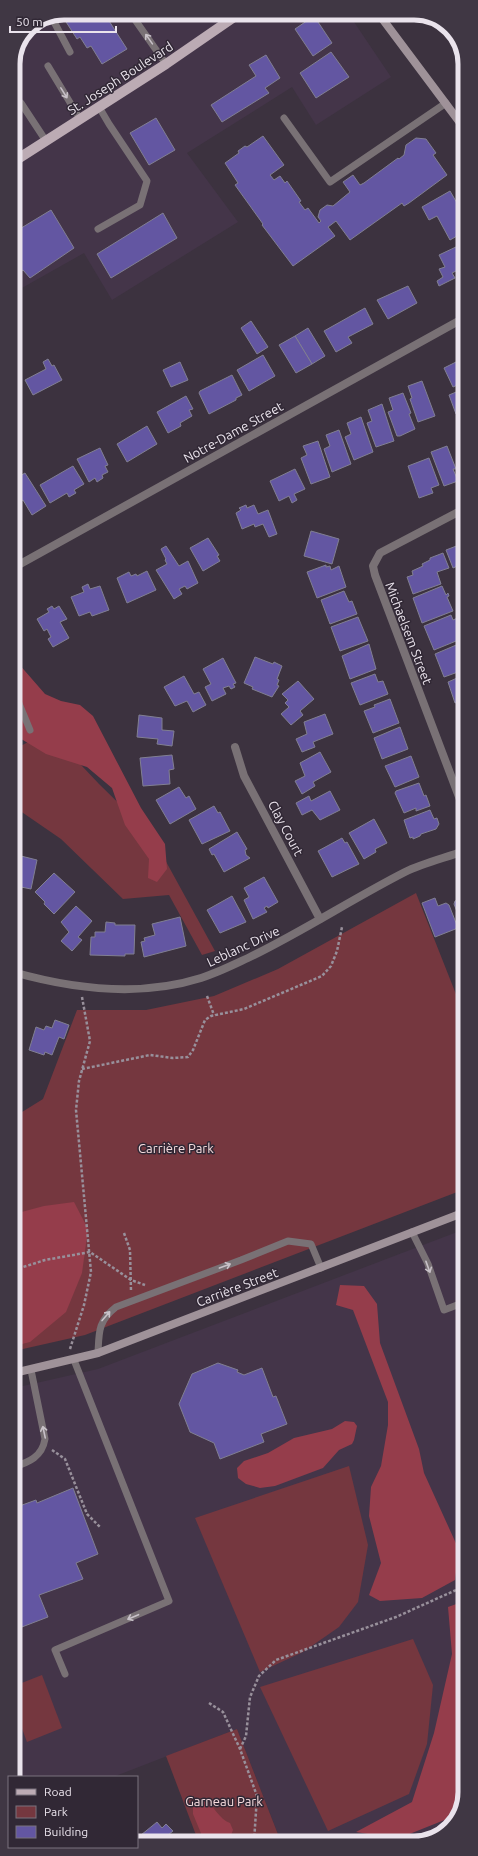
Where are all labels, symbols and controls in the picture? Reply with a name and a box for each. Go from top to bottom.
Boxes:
scale bar [10,8,116,34]
text: 50 m [16,15,43,28]
one-way arrow [145,34,153,45]
street label: St. Joseph Boulevard [65,39,175,117]
one-way arrow [60,87,68,99]
street label: Notre-Dame Street [181,399,285,465]
street label: Michaelsem Street [383,580,435,686]
street label: Clay Court [266,798,306,858]
street label: Leblanc Drive [204,923,282,969]
park label: Carrière Park [138,1141,214,1155]
one-way arrow [425,1261,433,1273]
one-way arrow [218,1262,230,1270]
street label: Carrière Street [194,1265,280,1309]
one-way arrow [101,1311,111,1321]
one-way arrow [39,1426,47,1439]
one-way arrow [128,1613,140,1621]
legend [8,1776,138,1848]
text: Road [44,1785,72,1798]
park label: Garneau Park [185,1794,263,1808]
text: Park [44,1805,68,1818]
text: Building [44,1825,88,1838]

